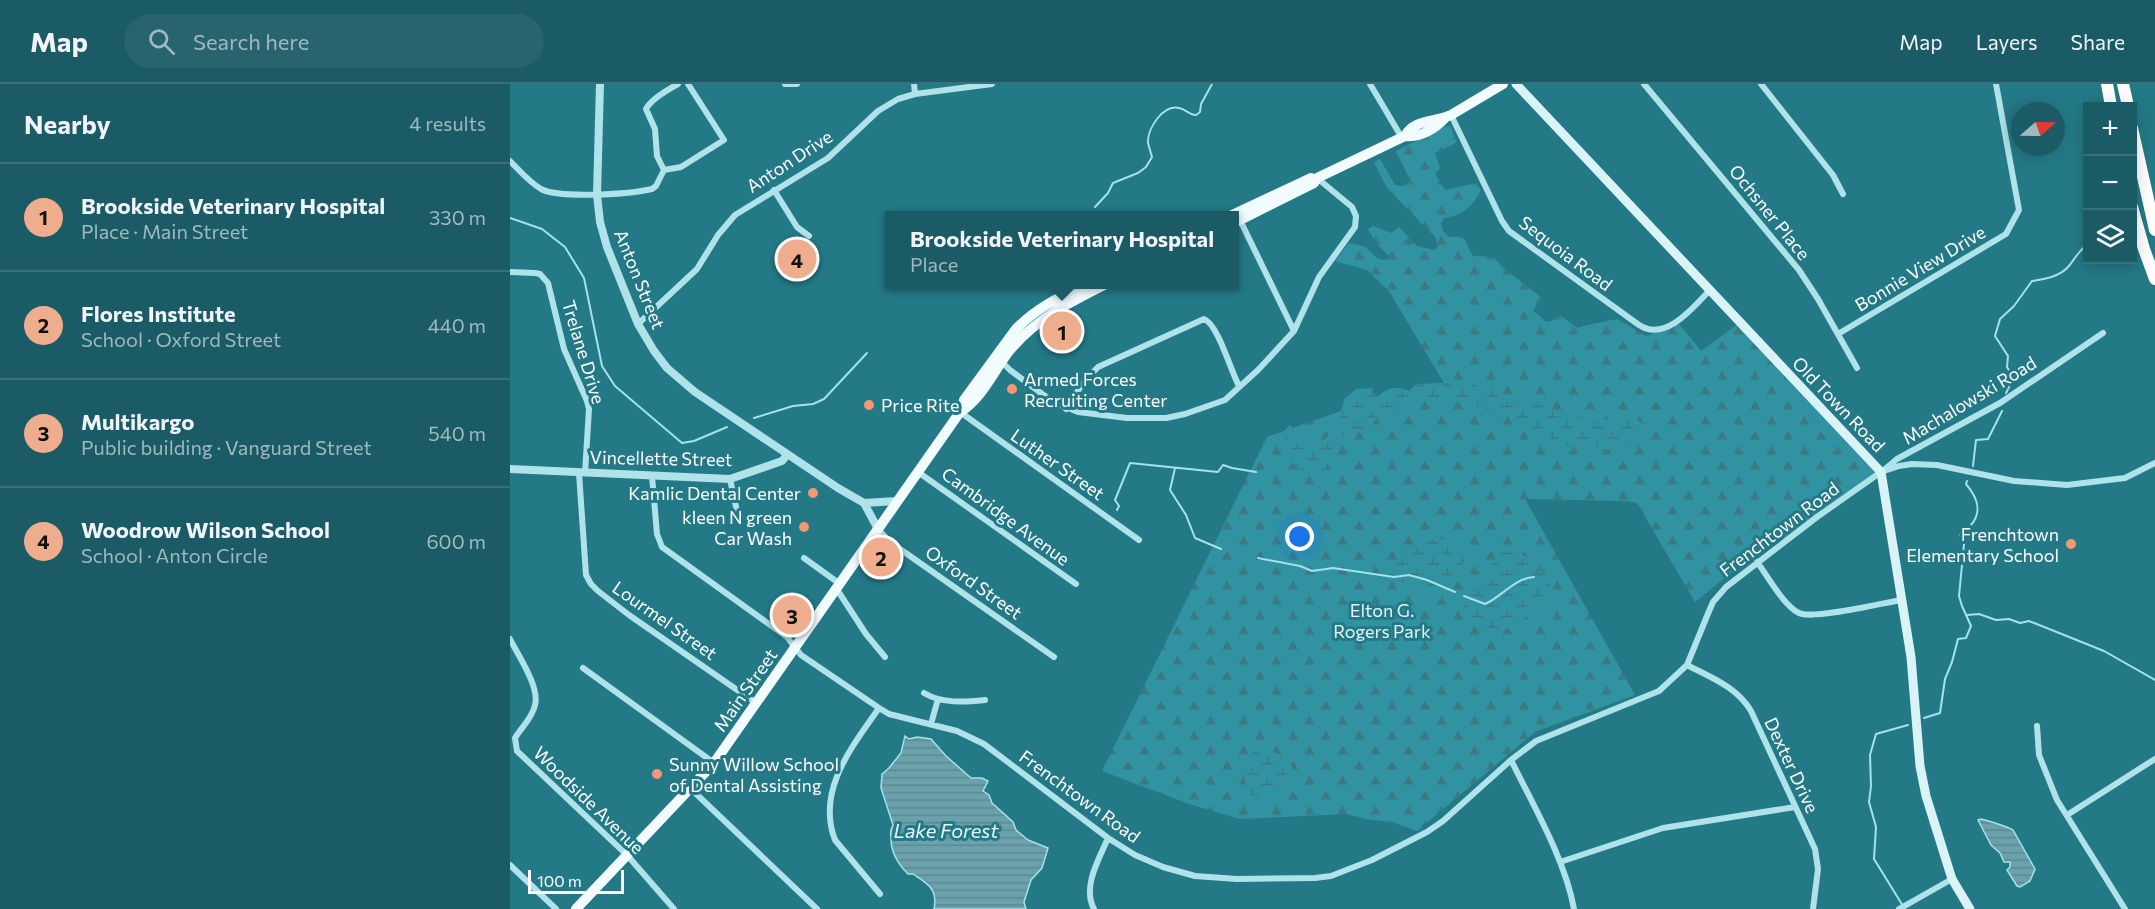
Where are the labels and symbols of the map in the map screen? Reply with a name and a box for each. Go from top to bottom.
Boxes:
north arrow [2011,102,2065,156]
street label: Anton Drive [742,125,836,197]
street label: Ochsner Place [1725,160,1815,264]
street label: Sequoia Road [1515,211,1617,295]
street label: Bonnie View Drive [1851,220,1989,316]
street label: Anton Street [610,226,670,332]
pin: 4 [778,236,816,282]
street label: Trelane Drive [558,298,610,406]
pin: 1 [1042,308,1082,354]
street label: Machalowski Road [1898,351,2040,449]
street label: Old Town Road [1788,352,1890,456]
place label: Armed Forces Recruiting Center [1024,368,1167,411]
marker: Armed Forces Recruiting Center [1005,382,1019,396]
place label: Price Rite [881,394,959,416]
marker: Price Rite [862,398,876,412]
street label: Luther Street [1007,424,1109,504]
street label: Vincellette Street [589,446,733,470]
street label: Cambridge Avenue [938,462,1074,570]
street label: Frenchtown Road [1715,477,1843,581]
place label: Kamlic Dental Center [628,482,801,504]
marker: Kamlic Dental Center [806,486,820,500]
place label: kleen N green Car Wash [682,506,792,549]
marker: kleen N green Car Wash [797,520,811,534]
your location [1285,522,1314,551]
place label: Frenchtown Elementary School [1906,523,2059,566]
pin: 2 [862,534,901,580]
marker: Frenchtown Elementary School [2064,537,2078,551]
street label: Oxford Street [921,541,1027,623]
street label: Lourmel Street [609,576,721,664]
pin: 3 [772,592,812,638]
park label: Elton G. Rogers Park [1333,599,1431,642]
street label: Main Street [709,644,781,736]
street label: Dexter Drive [1760,714,1824,816]
street label: Woodside Avenue [529,742,649,858]
street label: Frenchtown Road [1015,745,1145,847]
place label: Sunny Willow School of Dental Assisting [669,753,839,796]
marker: Sunny Willow School of Dental Assisting [650,767,664,781]
water label: Lake Forest [893,818,999,842]
scale bar [528,867,624,894]

